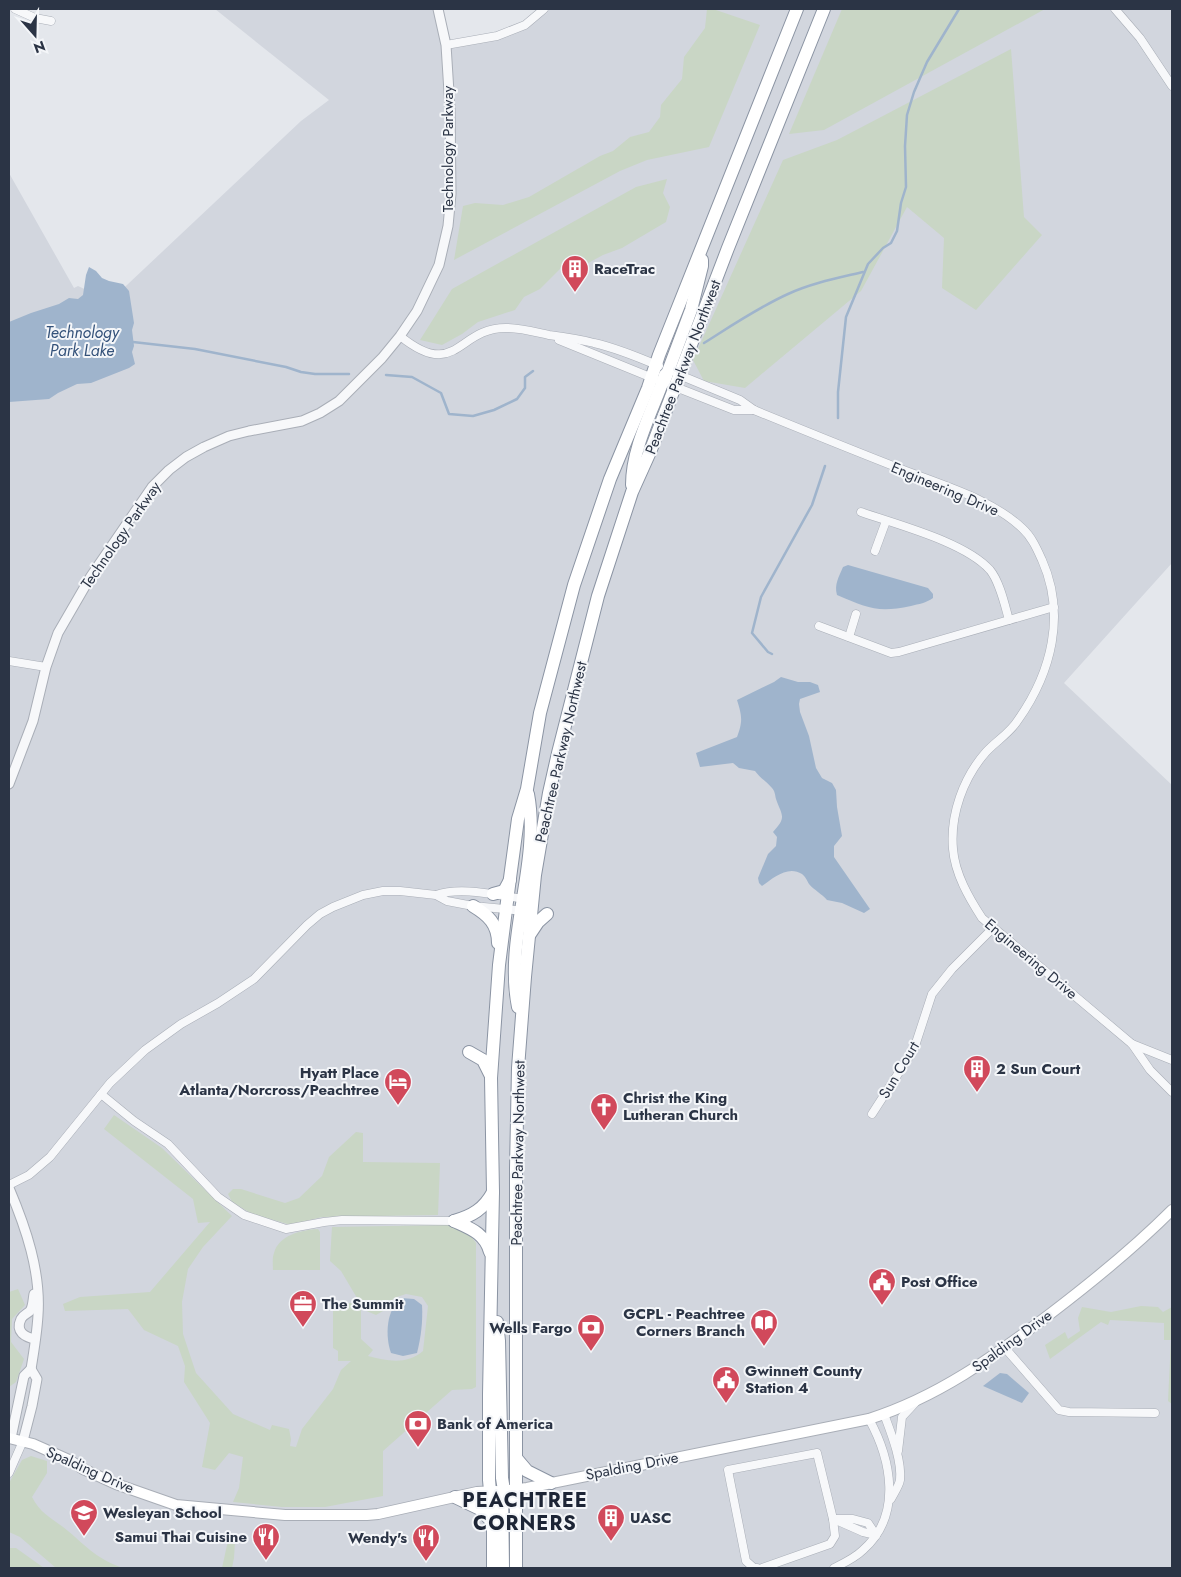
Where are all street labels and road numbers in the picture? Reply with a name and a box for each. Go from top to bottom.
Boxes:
street label: Technology Parkway [437,85,459,212]
street label: Peachtree Parkway Northwest [640,276,727,457]
street label: Engineering Drive [888,456,1003,522]
street label: Technology Parkway [76,477,167,593]
street label: Peachtree Parkway Northwest [529,659,593,845]
street label: Engineering Drive [980,914,1082,1005]
street label: Sun Court [873,1037,925,1103]
street label: Peachtree Parkway Northwest [505,1060,531,1246]
street label: Spalding Drive [967,1304,1057,1378]
street label: Spalding Drive [43,1441,138,1499]
street label: Spalding Drive [584,1446,681,1486]

